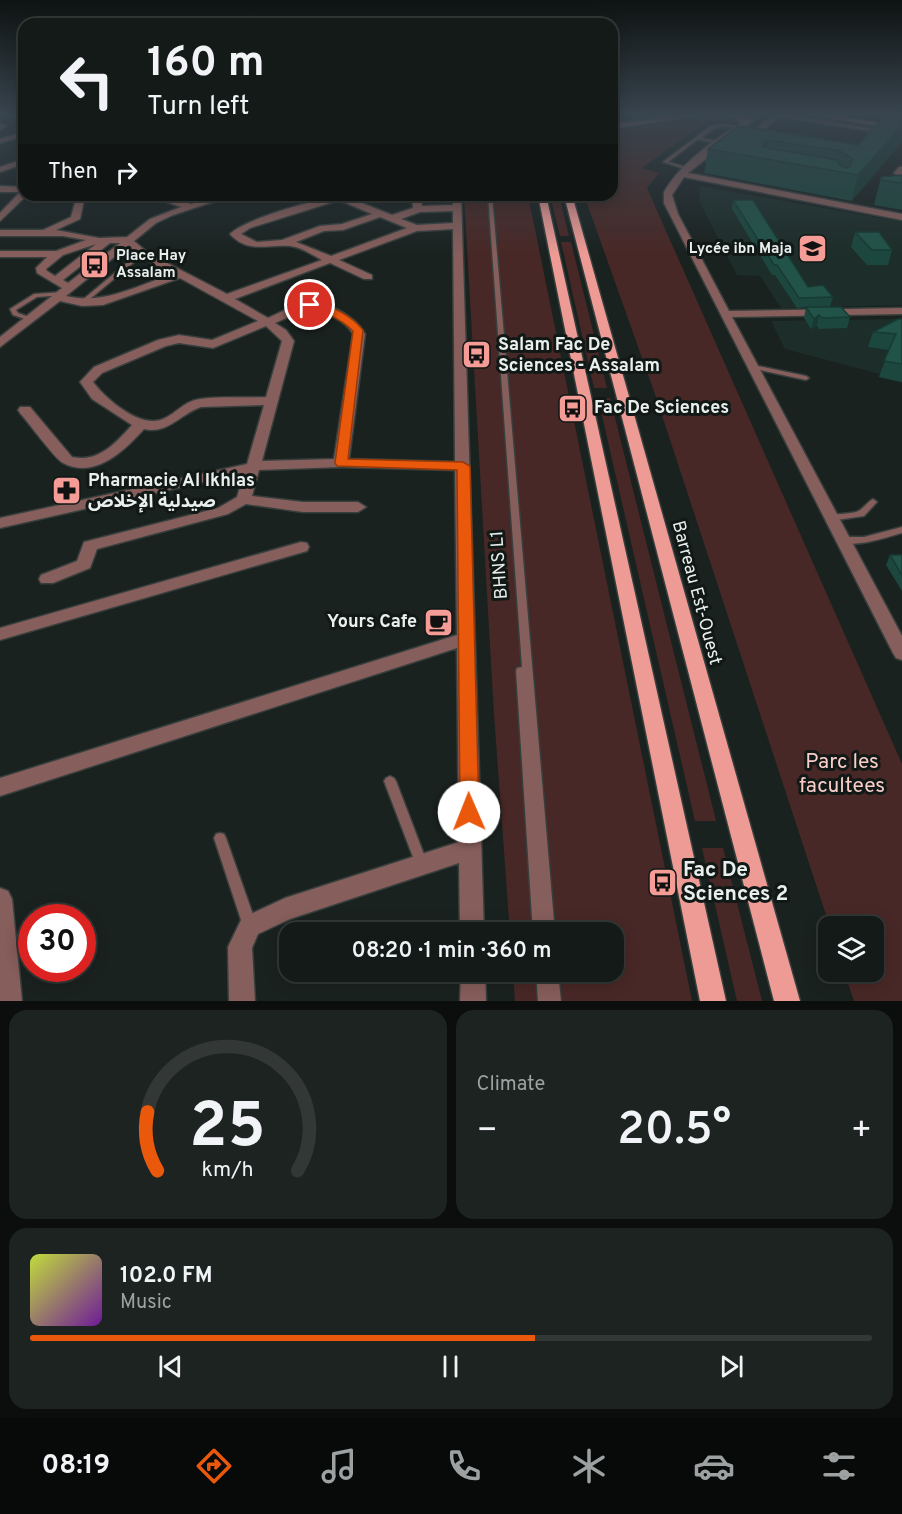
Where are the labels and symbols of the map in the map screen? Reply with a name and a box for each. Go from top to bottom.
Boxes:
school or university icon: Lycée ibn Maja [797,233,829,265]
place label: Lycée ibn Maja [689,240,792,259]
place label: Place Hay Assalam [116,247,187,283]
bus stop icon: Place Hay Assalam [79,249,111,281]
pin [284,279,335,330]
place label: Salam Fac De Sciences - Assalam [498,334,660,378]
bus stop icon: Salam Fac De Sciences - Assalam [461,339,493,371]
bus stop icon: Fac De Sciences [557,392,589,424]
place label: Fac De Sciences [594,397,729,420]
place label: Pharmacie Al Ikhlas صيدلية الإخلاص [88,470,255,514]
pharmacy icon: Pharmacie Al Ikhlas صيدلية الإخلاص [51,475,83,507]
street label: Barreau Est-Ouest [666,518,726,668]
street label: BHNS L1 [486,530,514,600]
cafe icon: Yours Cafe [422,606,454,638]
place label: Yours Cafe [327,611,417,634]
park label: Parc les facultees [799,749,885,800]
position arrow [437,780,501,844]
place label: Fac De Sciences 2 [683,857,788,908]
bus stop icon: Fac De Sciences 2 [646,866,678,898]
speed limit sign: 30 [18,904,96,982]

